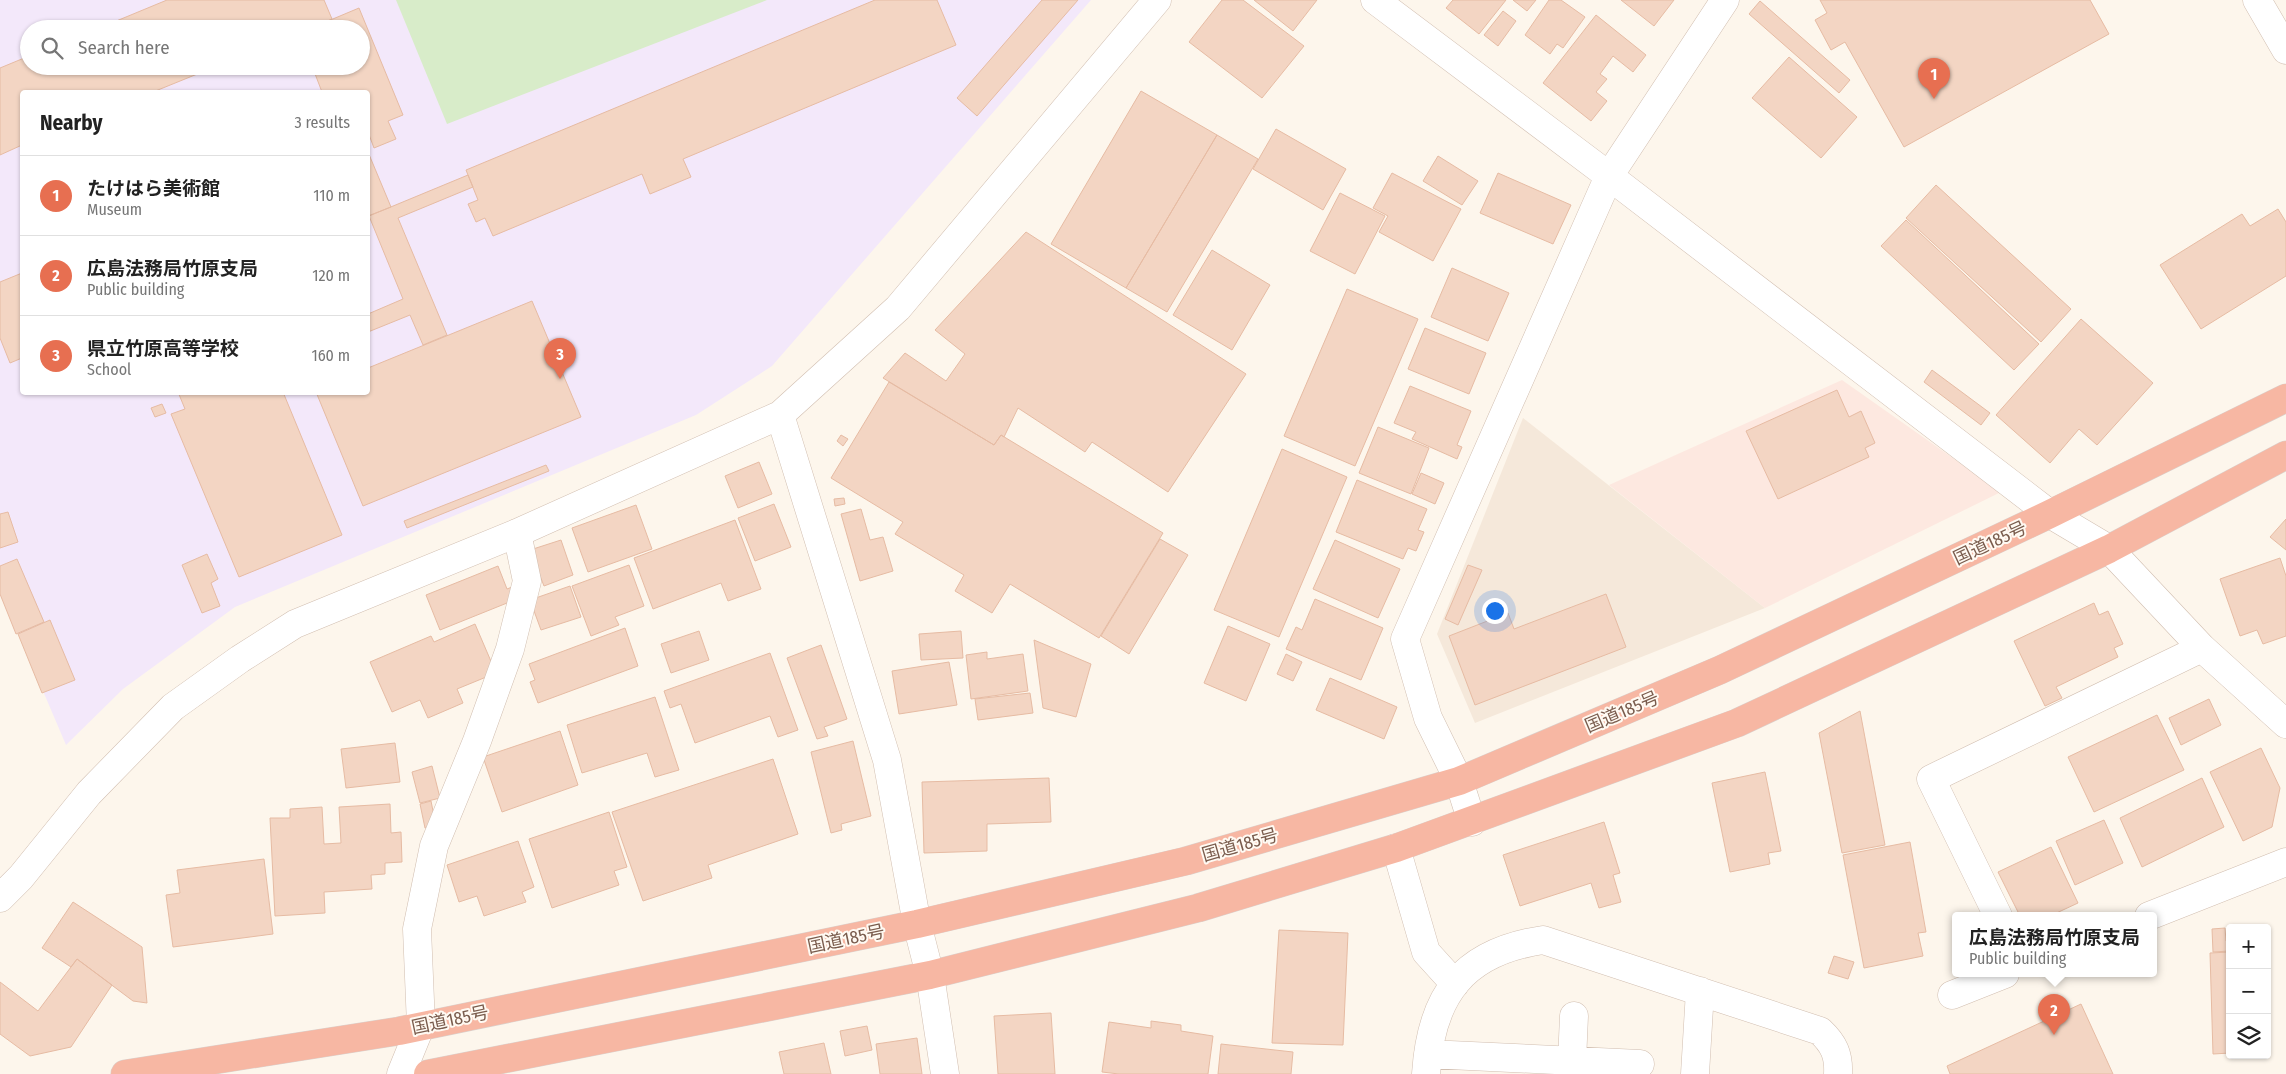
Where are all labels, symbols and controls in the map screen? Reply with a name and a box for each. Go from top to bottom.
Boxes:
search box [20,20,370,75]
icon: search [38,34,66,62]
text: Search here [78,36,170,59]
pin: 1 [1918,58,1950,99]
text: Nearby [40,110,102,136]
text: 3 results [294,113,350,132]
text: たけはら美術館 [87,177,220,200]
text: 1 [53,186,59,205]
text: 110 m [313,186,350,205]
text: Museum [87,200,142,219]
text: 広島法務局竹原支局 [87,257,258,280]
text: 2 [52,266,60,285]
text: 120 m [312,266,350,285]
text: Public building [87,280,184,299]
text: 県立竹原高等学校 [87,337,239,360]
pin: 3 [544,338,576,379]
text: 3 [52,346,60,365]
text: 160 m [311,346,350,365]
text: School [87,360,131,379]
street label: 国道185号 [1950,516,2030,570]
your location [1482,598,1508,624]
street label: 国道185号 [1582,687,1662,737]
street label: 国道185号 [1199,824,1281,866]
popup [1952,912,2157,977]
street label: 国道185号 [805,920,887,958]
map controls [2226,924,2271,1059]
button: + [2226,924,2271,969]
text: 広島法務局竹原支局 [1969,926,2140,949]
text: Public building [1969,949,2066,968]
button: − [2226,969,2271,1014]
pin: 2 [2038,994,2070,1035]
street label: 国道185号 [409,1001,491,1039]
button: layers [2226,1014,2271,1059]

